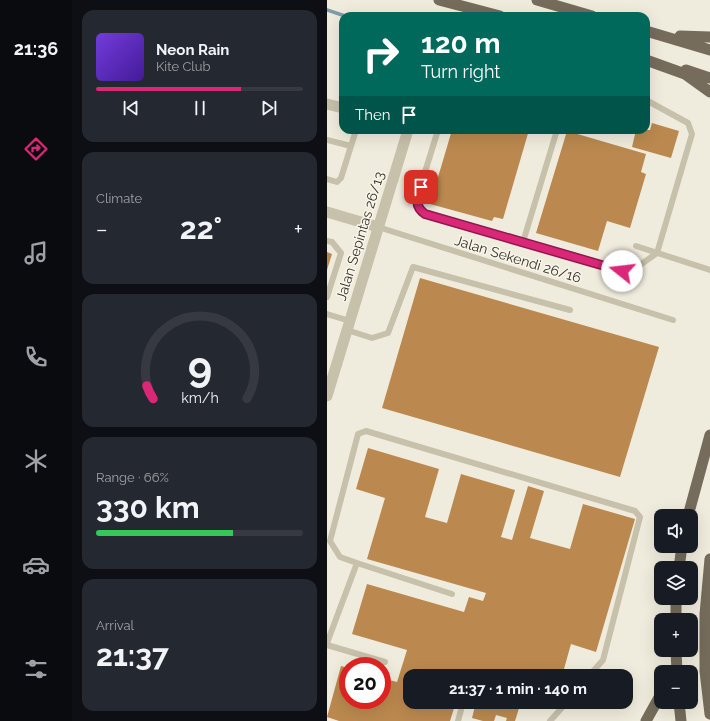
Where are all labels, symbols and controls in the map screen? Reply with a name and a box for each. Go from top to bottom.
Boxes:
text: 120 m [421,27,501,60]
icon: right [355,28,407,80]
text: 21:36 [14,38,58,59]
text: Neon Rain [156,41,229,59]
text: Kite Club [156,59,211,74]
text: Turn right [421,61,500,82]
icon: previous [120,97,142,119]
icon: pause [189,97,211,119]
icon: next [258,97,280,119]
icon: arrive [398,104,420,126]
text: Then [355,106,390,124]
icon: directions [22,135,50,163]
street label: Jalan Sepintas 26/13 [333,170,387,302]
pin [404,170,438,204]
icon: arrive [410,176,432,198]
text: Climate [96,191,142,206]
text: 22° [180,211,222,246]
text: − [96,216,108,242]
text: + [294,216,303,242]
street label: Jalan Sekendi 26/16 [453,232,583,286]
icon: music [22,239,50,267]
position arrow [601,250,643,292]
text: 9 [187,342,212,391]
icon: phone [22,343,50,371]
text: km/h [181,389,218,405]
icon: climate [22,447,50,475]
text: Range · 66% [96,470,169,485]
text: 330 km [96,490,200,525]
map controls [654,509,698,709]
button: sound [654,509,698,553]
icon: car [22,551,50,579]
button: layers [654,561,698,605]
button: + [654,613,698,657]
text: Arrival [96,618,134,633]
text: 21:37 [96,638,169,673]
icon: filters [22,655,50,683]
speed limit sign: 20 [339,657,391,709]
button: − [654,665,698,709]
text: 21:37 · 1 min · 140 m [449,680,587,698]

